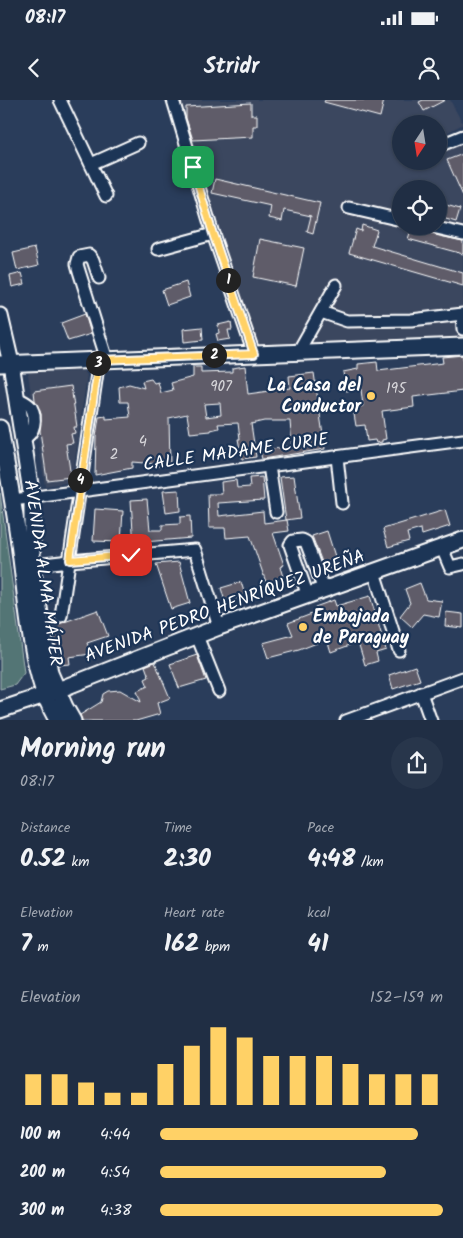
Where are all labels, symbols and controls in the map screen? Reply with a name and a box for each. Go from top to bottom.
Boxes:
text: 08:17 [25,3,65,33]
text: Stridr [204,50,259,85]
icon: back [20,54,48,82]
icon: person [415,54,443,82]
north arrow [392,115,448,170]
map controls [392,115,447,235]
pin [172,146,214,188]
icon: arrive [179,153,207,181]
button: locate [392,180,447,235]
pin: 1 [216,268,240,292]
text: 1 [226,269,231,291]
pin: 2 [202,342,226,368]
text: 2 [210,344,219,366]
pin: 3 [86,350,110,376]
text: 3 [95,352,102,374]
place label: La Casa del Conductor [267,372,362,422]
house number: 907 [210,375,233,399]
house number: 195 [386,377,407,401]
marker: La Casa del Conductor [365,390,377,402]
street label: CALLE MADAME CURIE [141,426,331,480]
house number: 4 [139,430,147,454]
house number: 2 [110,443,118,467]
pin: 4 [68,468,92,492]
text: 4 [77,469,84,491]
street label: AVENIDA ALMA MÁTER [15,478,69,668]
pin [110,534,152,576]
icon: check [117,541,145,569]
street label: AVENIDA PEDRO HENRÍQUEZ UREÑA [81,543,369,671]
place label: Embajada de Paraguay [313,603,410,653]
marker: Embajada de Paraguay [297,621,309,633]
text: Morning run [20,727,166,772]
button: share [391,737,443,789]
text: 08:17 [20,769,54,794]
text: Distance [20,817,70,839]
text: Time [164,817,192,839]
text: Pace [307,817,334,839]
text: 0.52 [20,839,66,879]
text: 2:30 [164,839,211,879]
text: 4:48 [307,839,355,879]
text: km [66,851,89,873]
text: /km [355,851,384,873]
text: Elevation [20,902,73,924]
text: Heart rate [164,902,225,924]
text: kcal [307,902,330,924]
text: 7 [20,924,32,964]
text: 162 [164,924,199,964]
text: 41 [307,924,329,964]
text: m [32,936,49,958]
text: bpm [199,936,230,958]
text: Elevation [20,985,81,1010]
text: 152–159 m [370,985,443,1010]
text: 100 m [20,1122,61,1147]
text: 4:44 [100,1122,130,1147]
text: 200 m [20,1160,65,1185]
text: 4:54 [100,1160,130,1185]
text: 300 m [20,1198,64,1223]
text: 4:38 [100,1198,132,1223]

